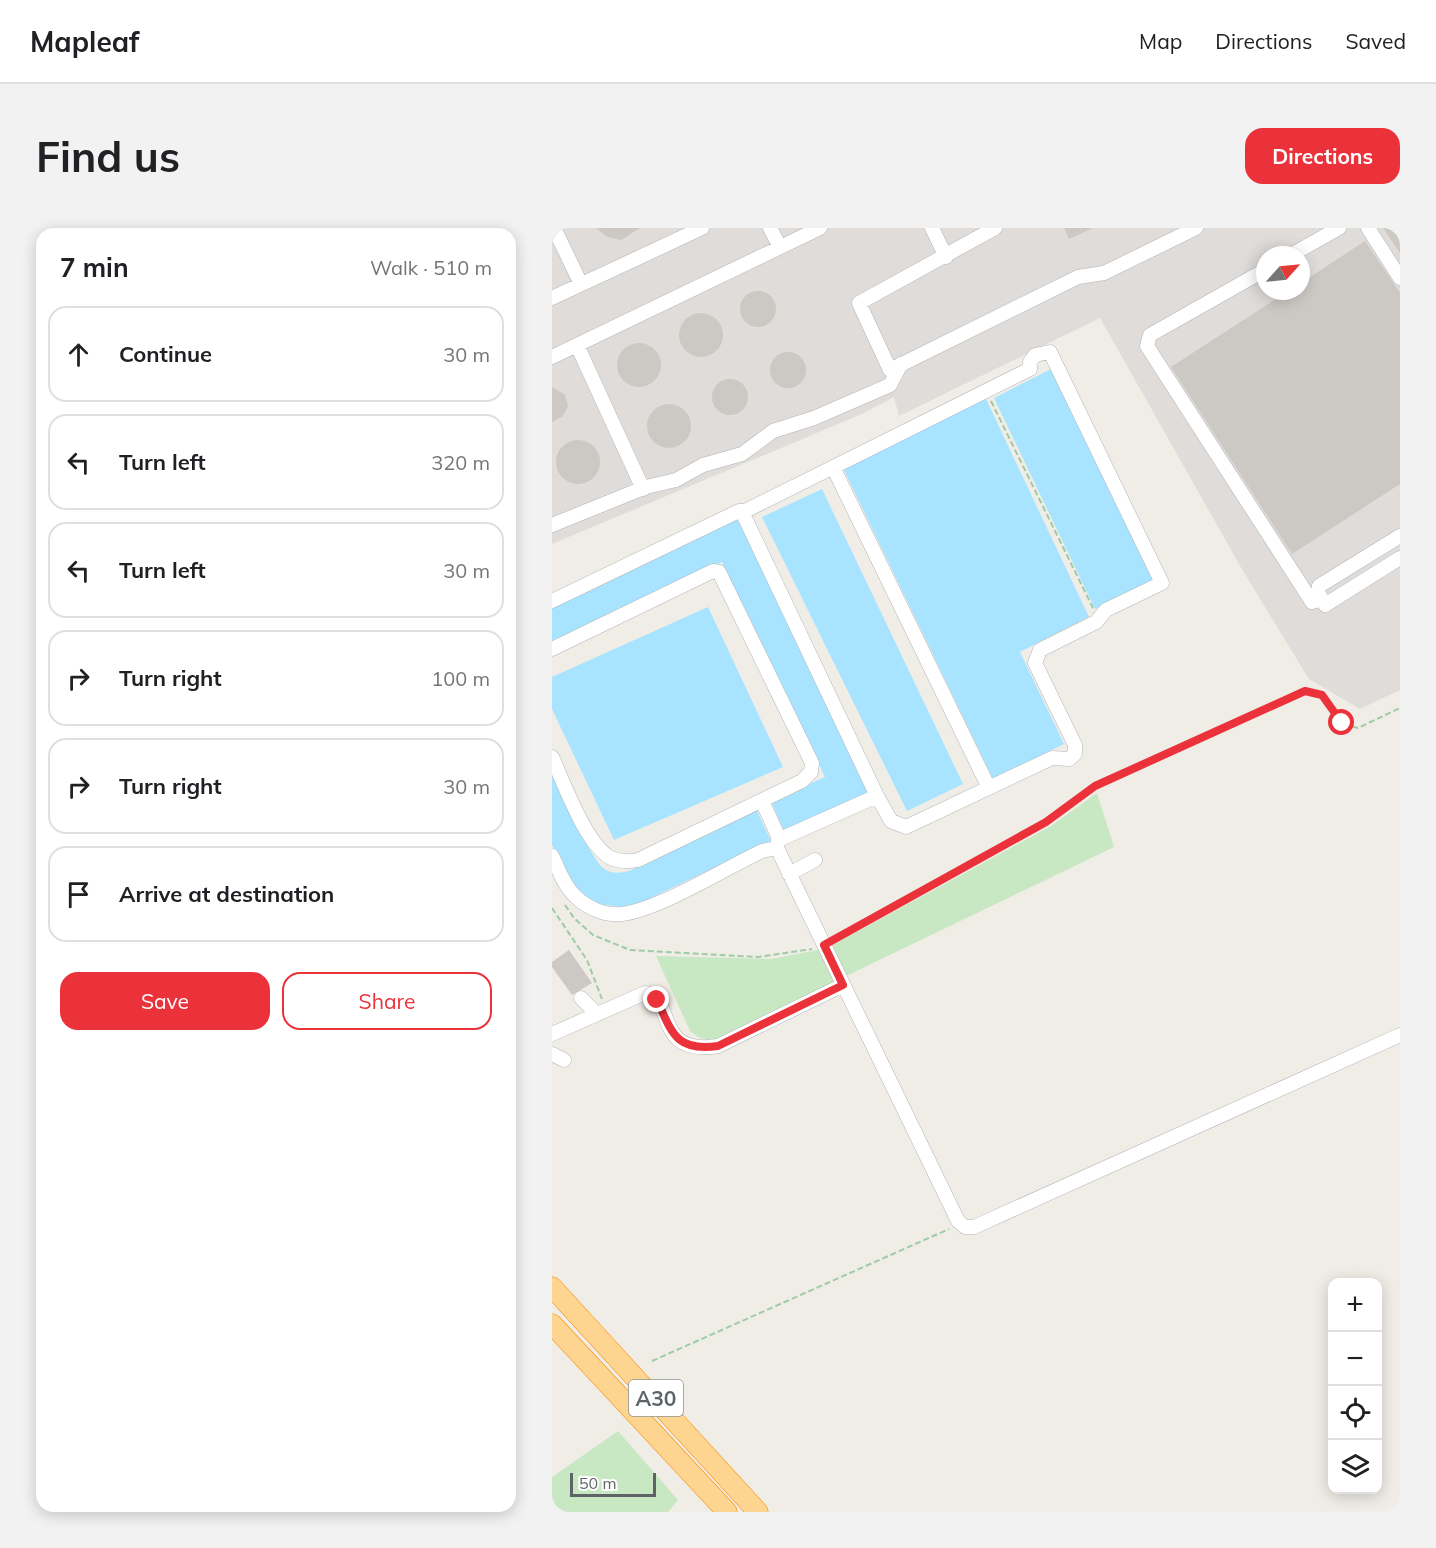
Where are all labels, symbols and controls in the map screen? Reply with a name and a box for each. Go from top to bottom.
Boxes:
text: Mapleaf [30,24,139,59]
text: Map [1139,28,1182,54]
text: Directions [1215,28,1312,54]
text: Saved [1345,28,1406,54]
button: Directions [1245,128,1400,184]
text: Find us [36,130,180,183]
north arrow [1256,246,1310,300]
text: 7 min [60,251,129,284]
text: Walk · 510 m [370,255,492,280]
icon: ahead [62,338,95,371]
text: Continue [119,340,212,368]
text: 30 m [443,342,490,367]
icon: left [62,446,95,479]
text: Turn left [119,448,206,476]
text: 320 m [431,450,490,475]
icon: left [62,554,95,587]
text: Turn left [119,556,206,584]
text: 30 m [443,558,490,583]
icon: right [62,662,95,695]
text: Turn right [119,664,222,692]
text: 100 m [431,666,490,691]
route start [1328,709,1354,735]
icon: right [62,770,95,803]
text: Turn right [119,772,222,800]
text: 30 m [443,774,490,799]
icon: arrive [62,878,95,911]
text: Arrive at destination [119,880,334,908]
button: Save [60,972,270,1030]
button: Share [282,972,492,1030]
route end [643,986,669,1012]
map controls [1328,1278,1382,1494]
button: + [1328,1278,1382,1332]
button: − [1328,1332,1382,1386]
road number: A30 [629,1380,683,1416]
button: locate [1328,1386,1382,1440]
button: layers [1328,1440,1382,1494]
scale bar [570,1470,656,1498]
text: 50 m [579,1473,616,1493]

